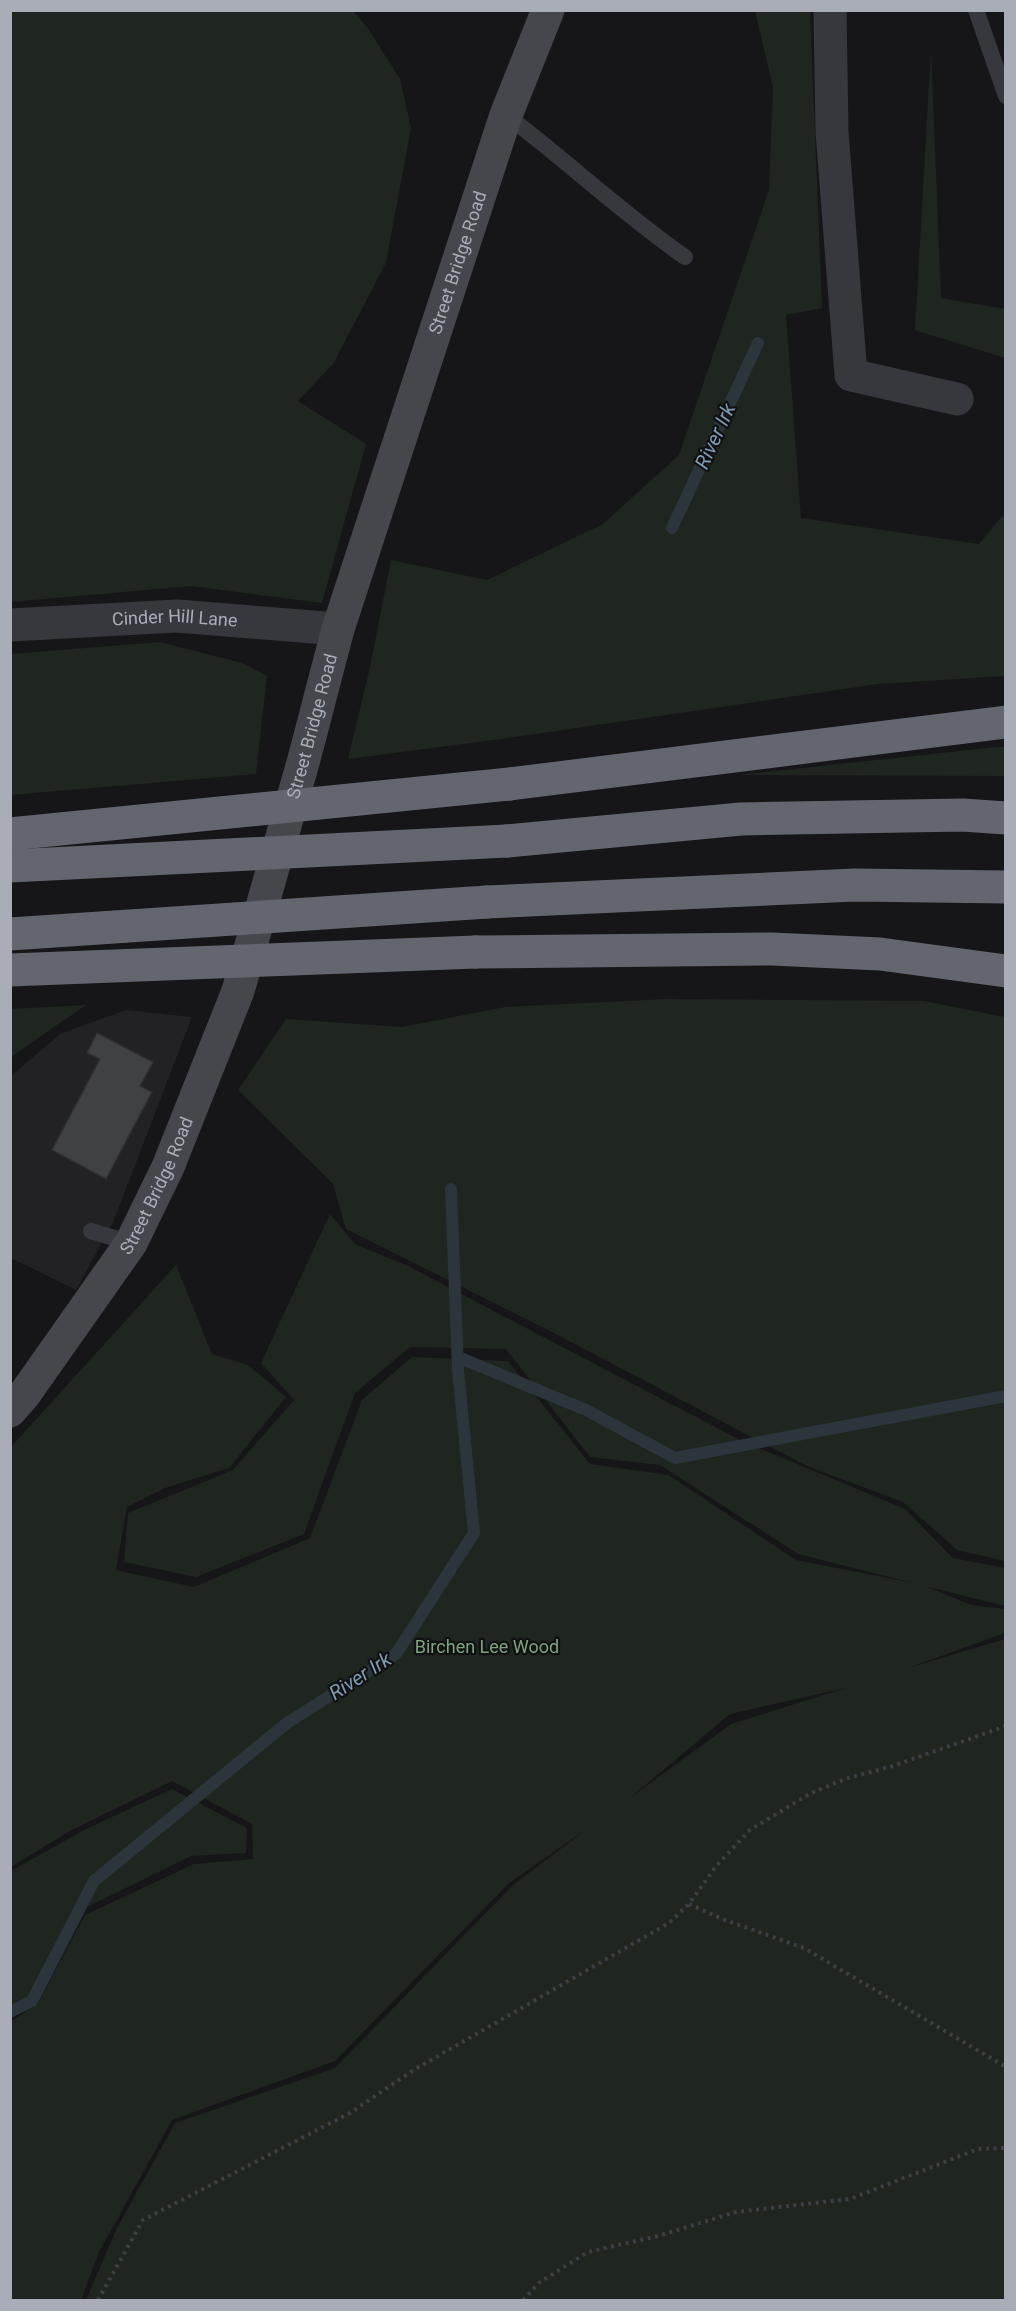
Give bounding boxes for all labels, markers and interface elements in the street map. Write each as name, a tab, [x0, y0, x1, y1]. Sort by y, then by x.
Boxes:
street label: Street Bridge Road	[424, 188, 490, 337]
water label: River Irk	[689, 398, 741, 473]
street label: Cinder Hill Lane	[111, 605, 238, 631]
street label: Street Bridge Road	[282, 651, 341, 801]
street label: Street Bridge Road	[115, 1114, 197, 1258]
park label: Birchen Lee Wood	[415, 1636, 559, 1657]
water label: River Irk	[324, 1646, 397, 1705]

